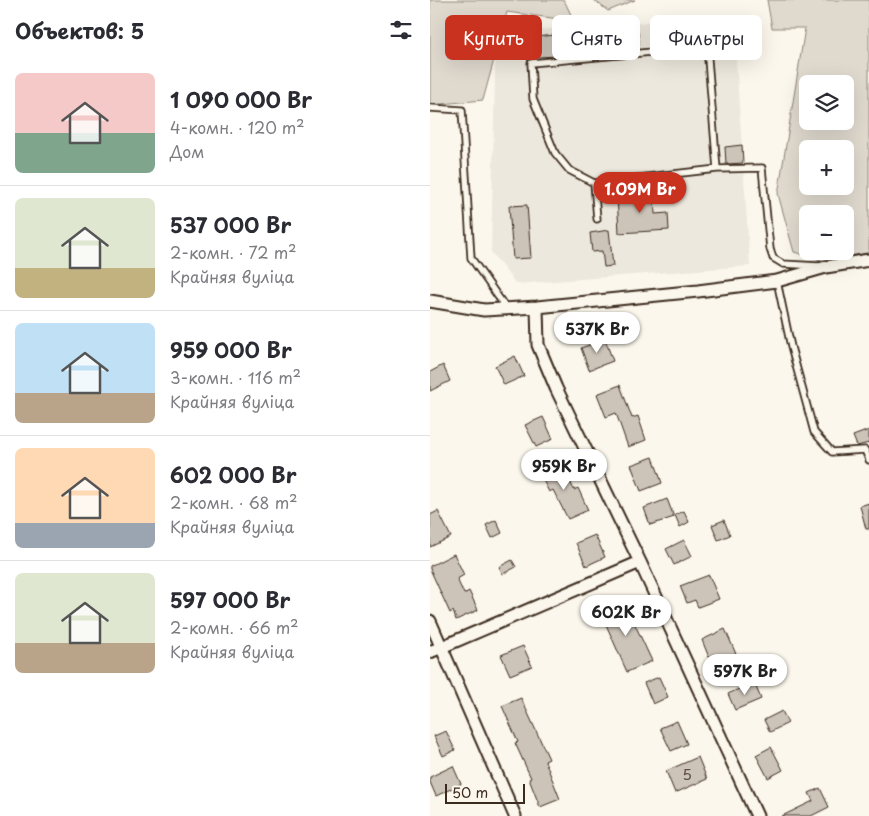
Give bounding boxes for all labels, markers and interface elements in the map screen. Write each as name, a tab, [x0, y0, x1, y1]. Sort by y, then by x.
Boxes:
text: Объектов: 5	[15, 14, 144, 46]
chip: Купить	[445, 15, 542, 60]
chip: Снять	[552, 15, 640, 60]
chip: Фильтры	[650, 15, 762, 60]
icon: filters	[387, 16, 415, 44]
map controls	[799, 75, 854, 260]
button: layers	[799, 75, 854, 130]
text: 1 090 000 Br	[170, 83, 312, 115]
icon: home	[55, 93, 115, 153]
text: 4-комн. · 120 m²	[170, 115, 305, 139]
text: Дом	[170, 139, 204, 163]
button: +	[799, 140, 854, 195]
pin: 1.09M Br	[588, 172, 692, 214]
text: 1.09M Br	[604, 176, 676, 200]
button: −	[799, 205, 854, 260]
text: 537 000 Br	[170, 208, 291, 240]
icon: home	[55, 218, 115, 278]
text: 2-комн. · 72 m²	[170, 240, 297, 264]
text: Крайняя вуліца	[170, 264, 294, 288]
pin: 537K Br	[551, 312, 643, 354]
text: 537K Br	[565, 316, 629, 340]
text: 959 000 Br	[170, 333, 292, 365]
icon: home	[55, 343, 115, 403]
text: 3-комн. · 116 m²	[170, 365, 301, 389]
text: Крайняя вуліца	[170, 389, 294, 413]
pin: 959K Br	[518, 448, 610, 491]
text: 959K Br	[532, 453, 596, 477]
text: 602 000 Br	[170, 458, 296, 490]
icon: home	[55, 468, 115, 528]
text: 2-комн. · 68 m²	[170, 490, 297, 514]
text: Крайняя вуліца	[170, 514, 294, 538]
text: 597 000 Br	[170, 583, 290, 615]
icon: home	[55, 593, 115, 653]
pin: 602K Br	[580, 594, 672, 637]
text: 602K Br	[591, 599, 661, 623]
text: 2-комн. · 66 m²	[170, 615, 299, 639]
text: Крайняя вуліца	[170, 639, 294, 663]
pin: 597K Br	[699, 654, 791, 696]
text: 597K Br	[713, 658, 777, 682]
house number: 5	[682, 762, 692, 785]
scale bar	[445, 781, 525, 804]
text: 50 m	[452, 782, 488, 803]

